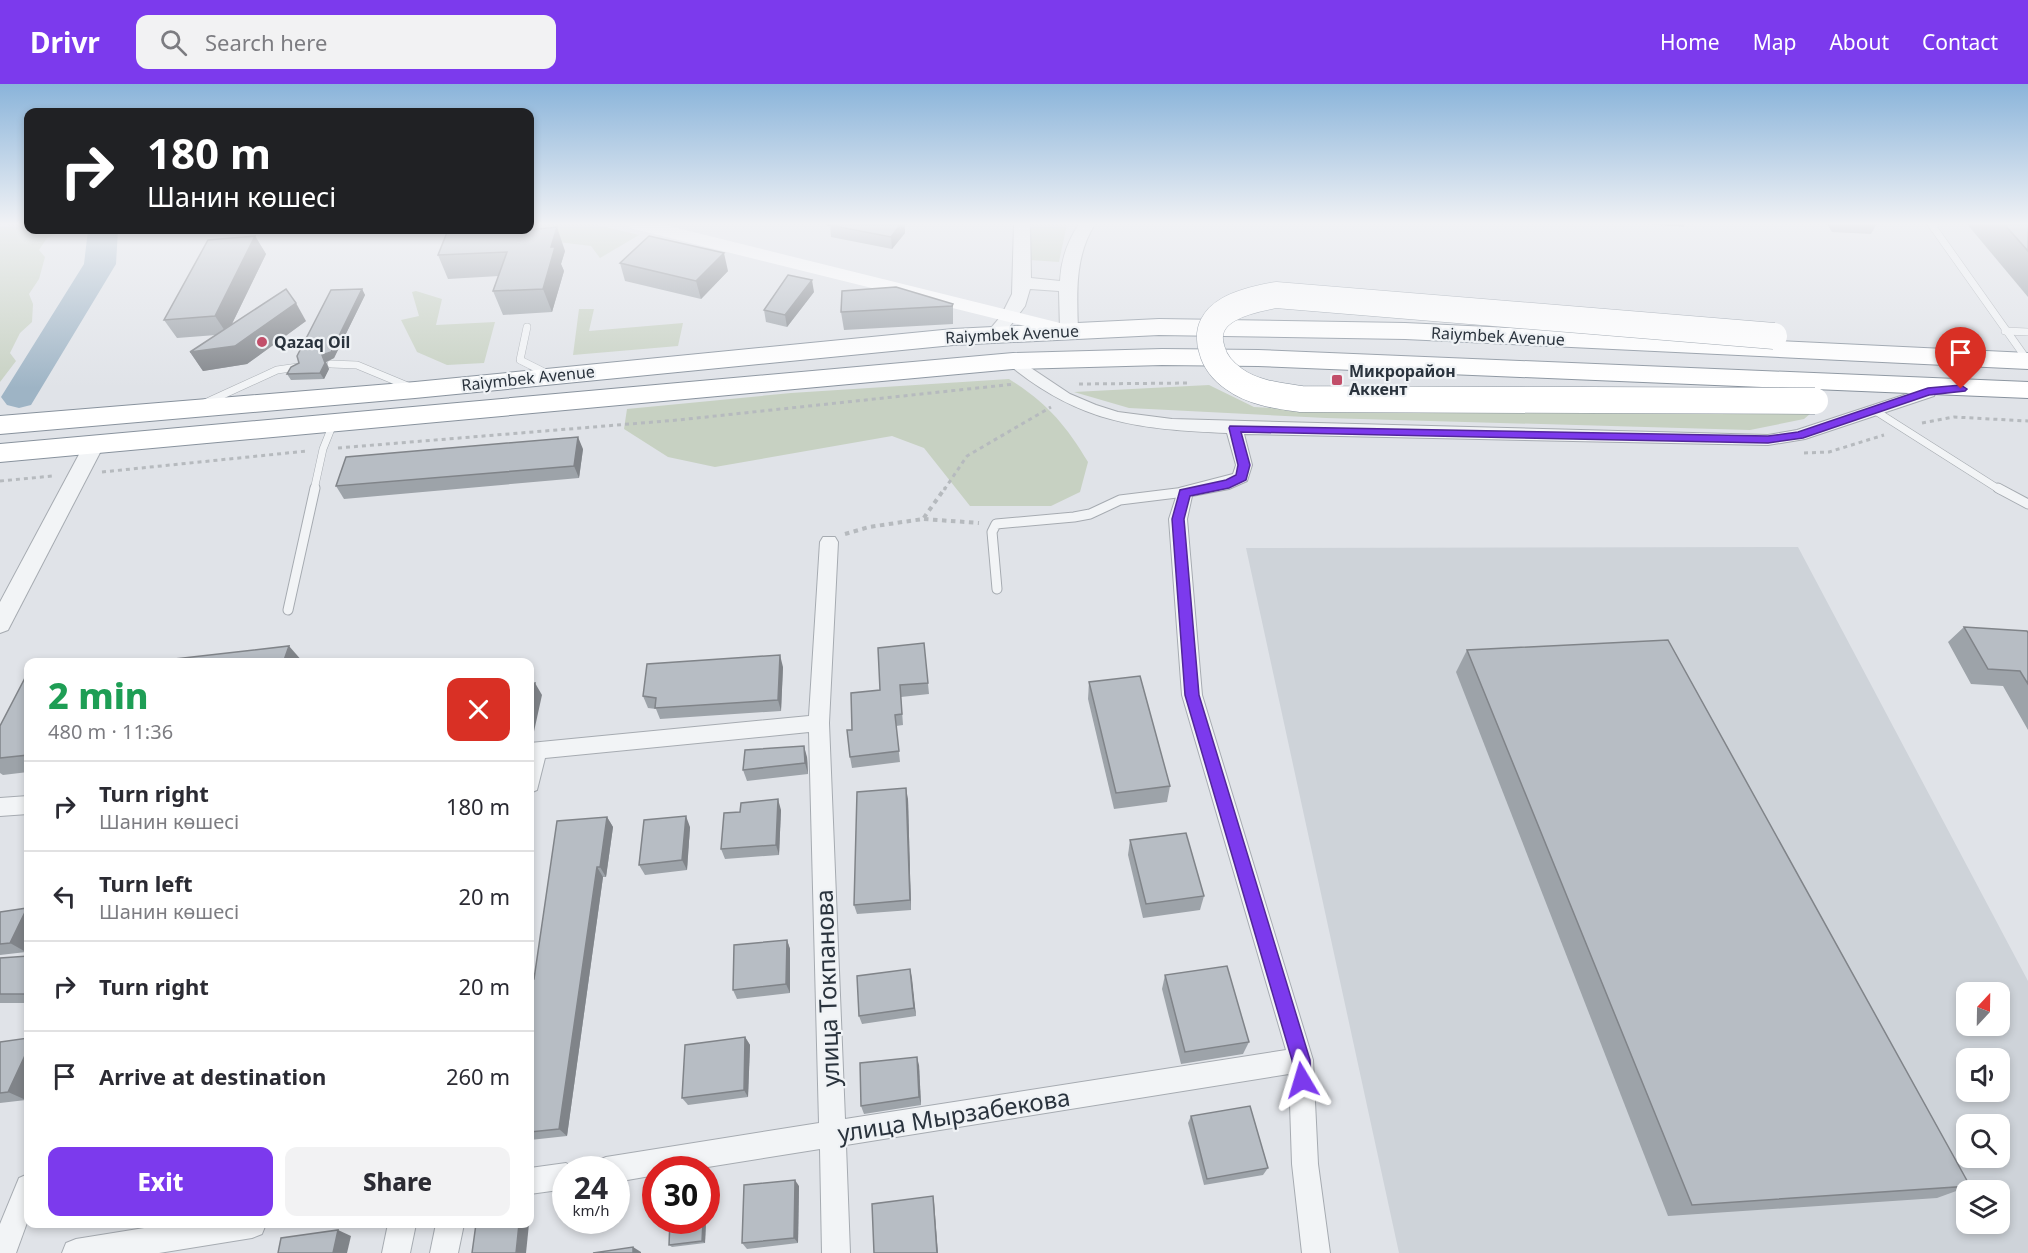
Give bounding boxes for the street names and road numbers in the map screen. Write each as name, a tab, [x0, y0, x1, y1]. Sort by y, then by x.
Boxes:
street label: Raiymbek Avenue	[945, 320, 1079, 348]
street label: Raiymbek Avenue	[1431, 322, 1565, 350]
street label: Raiymbek Avenue	[460, 360, 596, 396]
street label: улица Токпанова	[807, 889, 846, 1087]
street label: улица Мырзабекова	[835, 1080, 1072, 1149]

